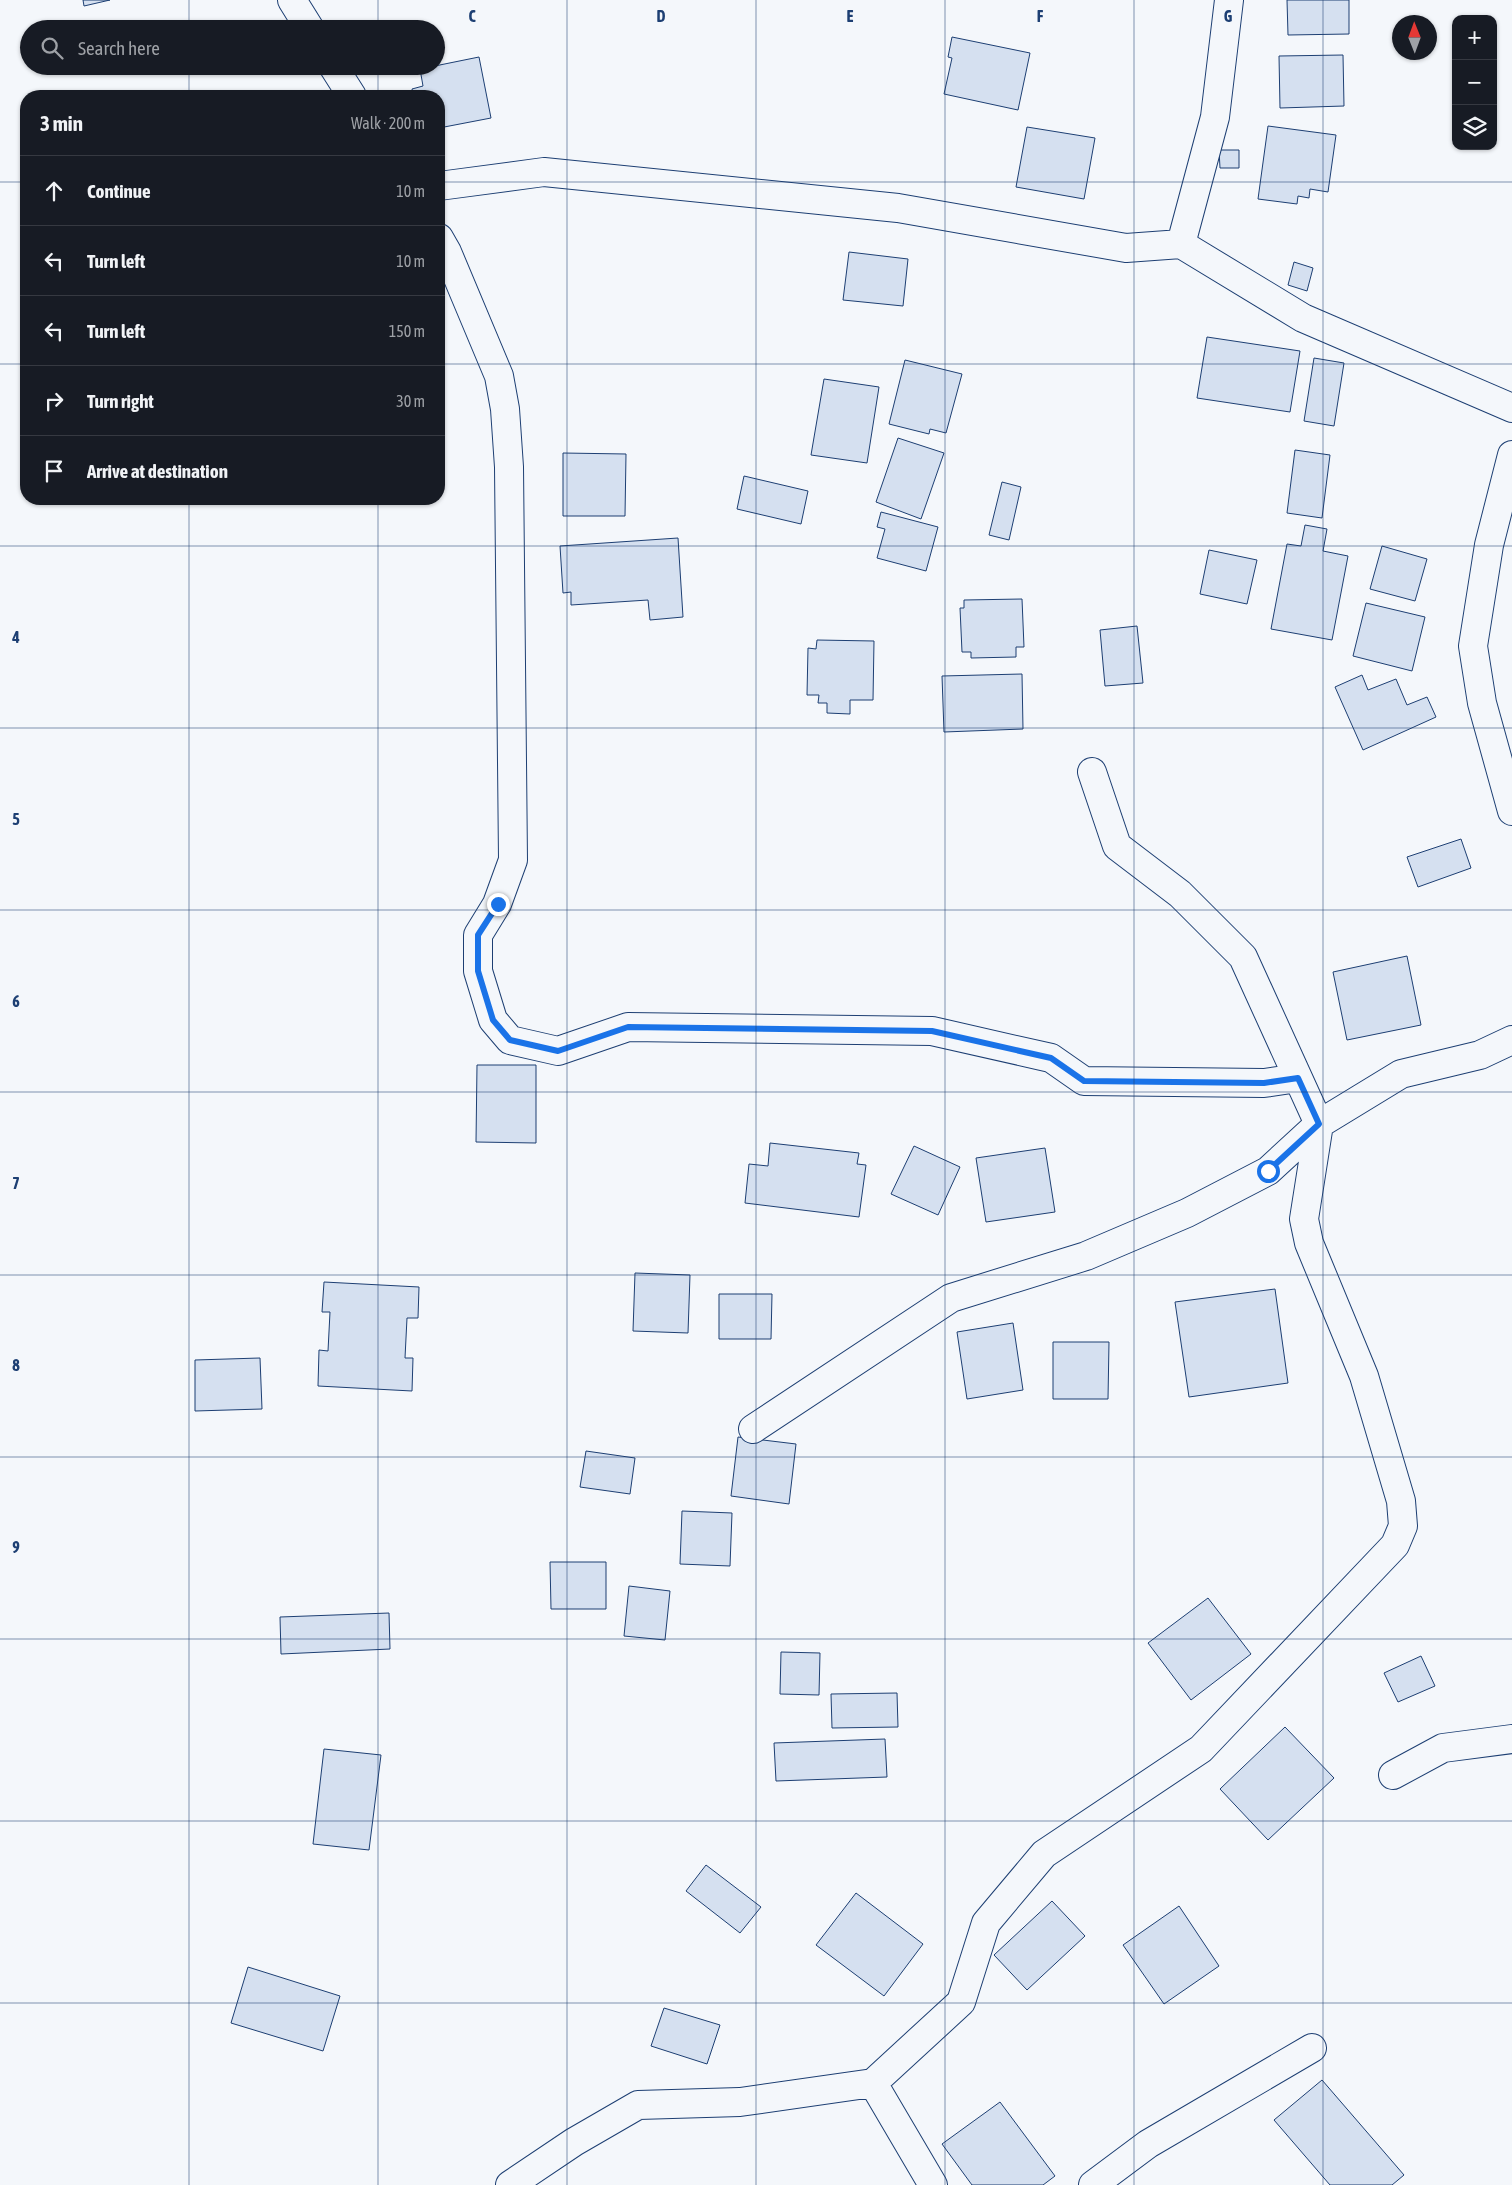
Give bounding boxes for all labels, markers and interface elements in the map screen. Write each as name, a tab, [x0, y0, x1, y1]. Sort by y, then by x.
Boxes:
text: C	[468, 7, 476, 25]
text: D	[657, 7, 666, 25]
text: E	[847, 7, 854, 25]
text: F	[1037, 7, 1044, 25]
text: G	[1224, 7, 1233, 25]
north arrow	[1392, 15, 1437, 60]
map controls	[1452, 15, 1497, 150]
button: +	[1452, 15, 1497, 60]
search box	[20, 20, 445, 75]
icon: search	[38, 34, 66, 62]
text: Search here	[78, 37, 160, 59]
button: −	[1452, 60, 1497, 105]
button: layers	[1452, 105, 1497, 150]
text: 3 min	[40, 111, 83, 135]
text: Walk · 200 m	[351, 114, 425, 132]
icon: ahead	[40, 177, 68, 205]
text: Continue	[87, 180, 151, 202]
text: 10 m	[396, 182, 425, 200]
icon: left	[40, 247, 68, 275]
text: Turn left	[87, 250, 145, 272]
text: 10 m	[396, 252, 425, 270]
icon: left	[40, 317, 68, 345]
text: Turn left	[87, 320, 145, 342]
text: 150 m	[389, 322, 425, 340]
icon: right	[40, 387, 68, 415]
text: Turn right	[87, 390, 154, 412]
text: 30 m	[396, 392, 425, 410]
icon: arrive	[40, 457, 68, 485]
text: Arrive at destination	[87, 460, 228, 482]
text: 4	[11, 628, 20, 646]
text: 5	[12, 810, 20, 828]
route end	[487, 893, 510, 916]
text: 6	[12, 992, 20, 1010]
route start	[1257, 1160, 1280, 1183]
text: 7	[12, 1174, 20, 1192]
text: 8	[12, 1356, 20, 1374]
text: 9	[12, 1538, 20, 1556]

